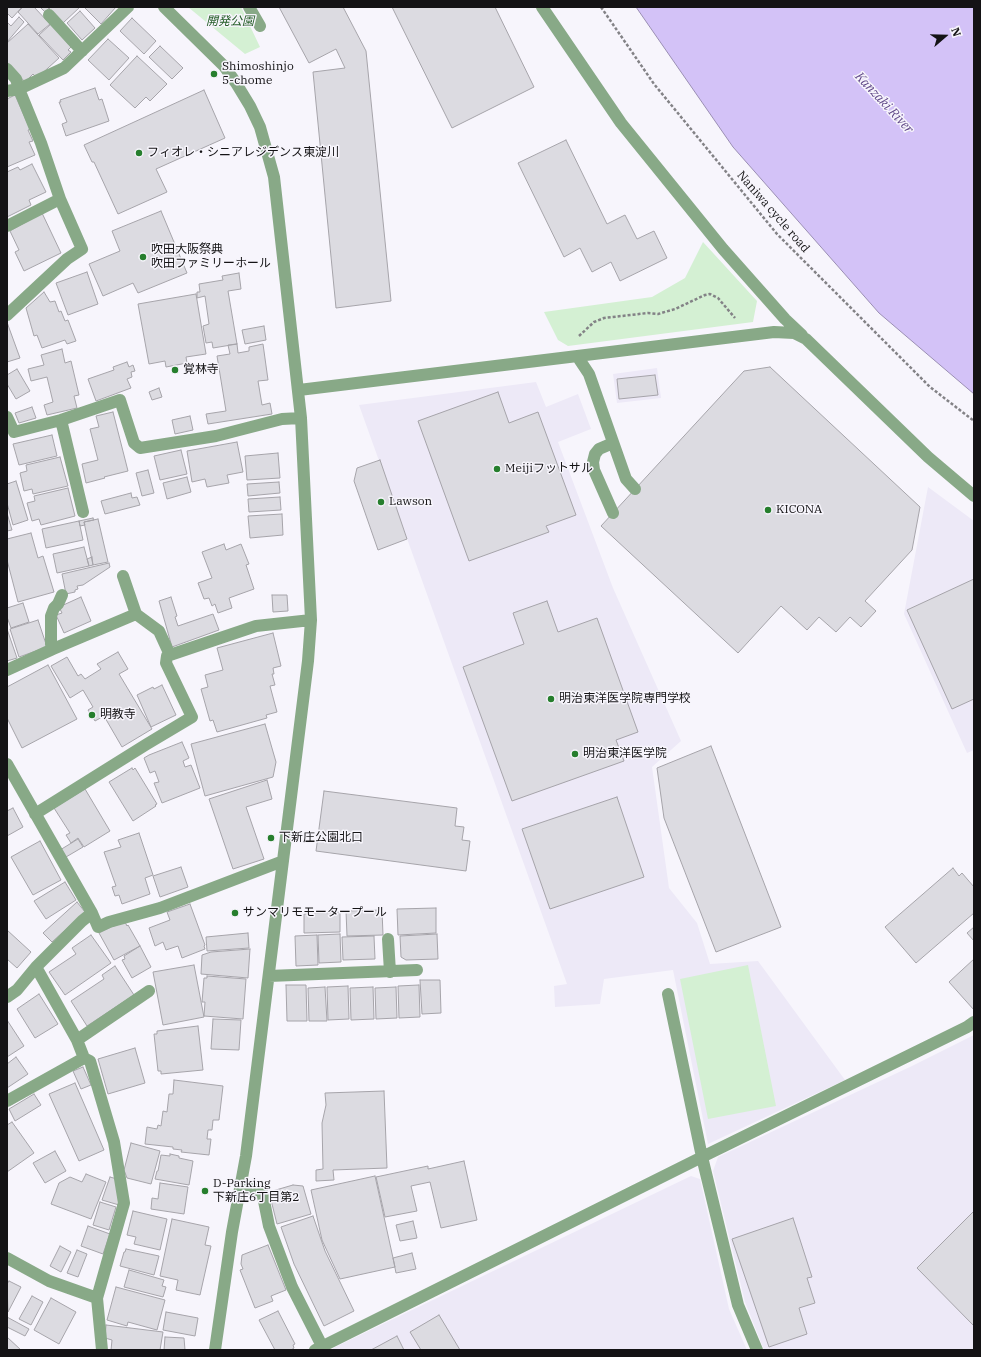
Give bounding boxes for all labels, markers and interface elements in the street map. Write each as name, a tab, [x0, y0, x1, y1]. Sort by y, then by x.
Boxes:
park label: 開発公園	[206, 15, 254, 29]
north arrow	[925, 16, 965, 56]
text: N	[948, 25, 964, 38]
place label: Shimoshinjo 5-chome	[222, 60, 294, 88]
marker: Shimoshinjo 5-chome	[209, 69, 219, 79]
water label: Kanzaki River	[852, 69, 916, 137]
place label: フィオレ・シニアレジデンス東淀川	[147, 146, 339, 160]
marker: フィオレ・シニアレジデンス東淀川	[134, 148, 144, 158]
street label: Naniwa cycle road	[734, 168, 812, 256]
place label: 吹田大阪祭典 吹田ファミリーホール	[151, 243, 271, 271]
marker: 吹田大阪祭典 吹田ファミリーホール	[138, 252, 148, 262]
place label: 覚林寺	[183, 363, 219, 377]
marker: 覚林寺	[170, 365, 180, 375]
place label: Meijiフットサル	[505, 462, 593, 476]
marker: Meijiフットサル	[492, 464, 502, 474]
place label: Lawson	[389, 495, 432, 509]
marker: Lawson	[376, 497, 386, 507]
place label: KICONA	[776, 503, 822, 517]
marker: KICONA	[763, 505, 773, 515]
place label: 明治東洋医学院専門学校	[559, 692, 691, 706]
marker: 明治東洋医学院専門学校	[546, 694, 556, 704]
place label: 明教寺	[100, 708, 136, 722]
marker: 明教寺	[87, 710, 97, 720]
place label: 明治東洋医学院	[583, 747, 667, 761]
marker: 明治東洋医学院	[570, 749, 580, 759]
place label: 下新庄公園北口	[279, 831, 363, 845]
marker: 下新庄公園北口	[266, 833, 276, 843]
place label: サンマリモモータープール	[243, 906, 387, 920]
marker: サンマリモモータープール	[230, 908, 240, 918]
place label: D-Parking 下新庄6丁目第2	[213, 1177, 299, 1205]
marker: D-Parking 下新庄6丁目第2	[200, 1186, 210, 1196]

